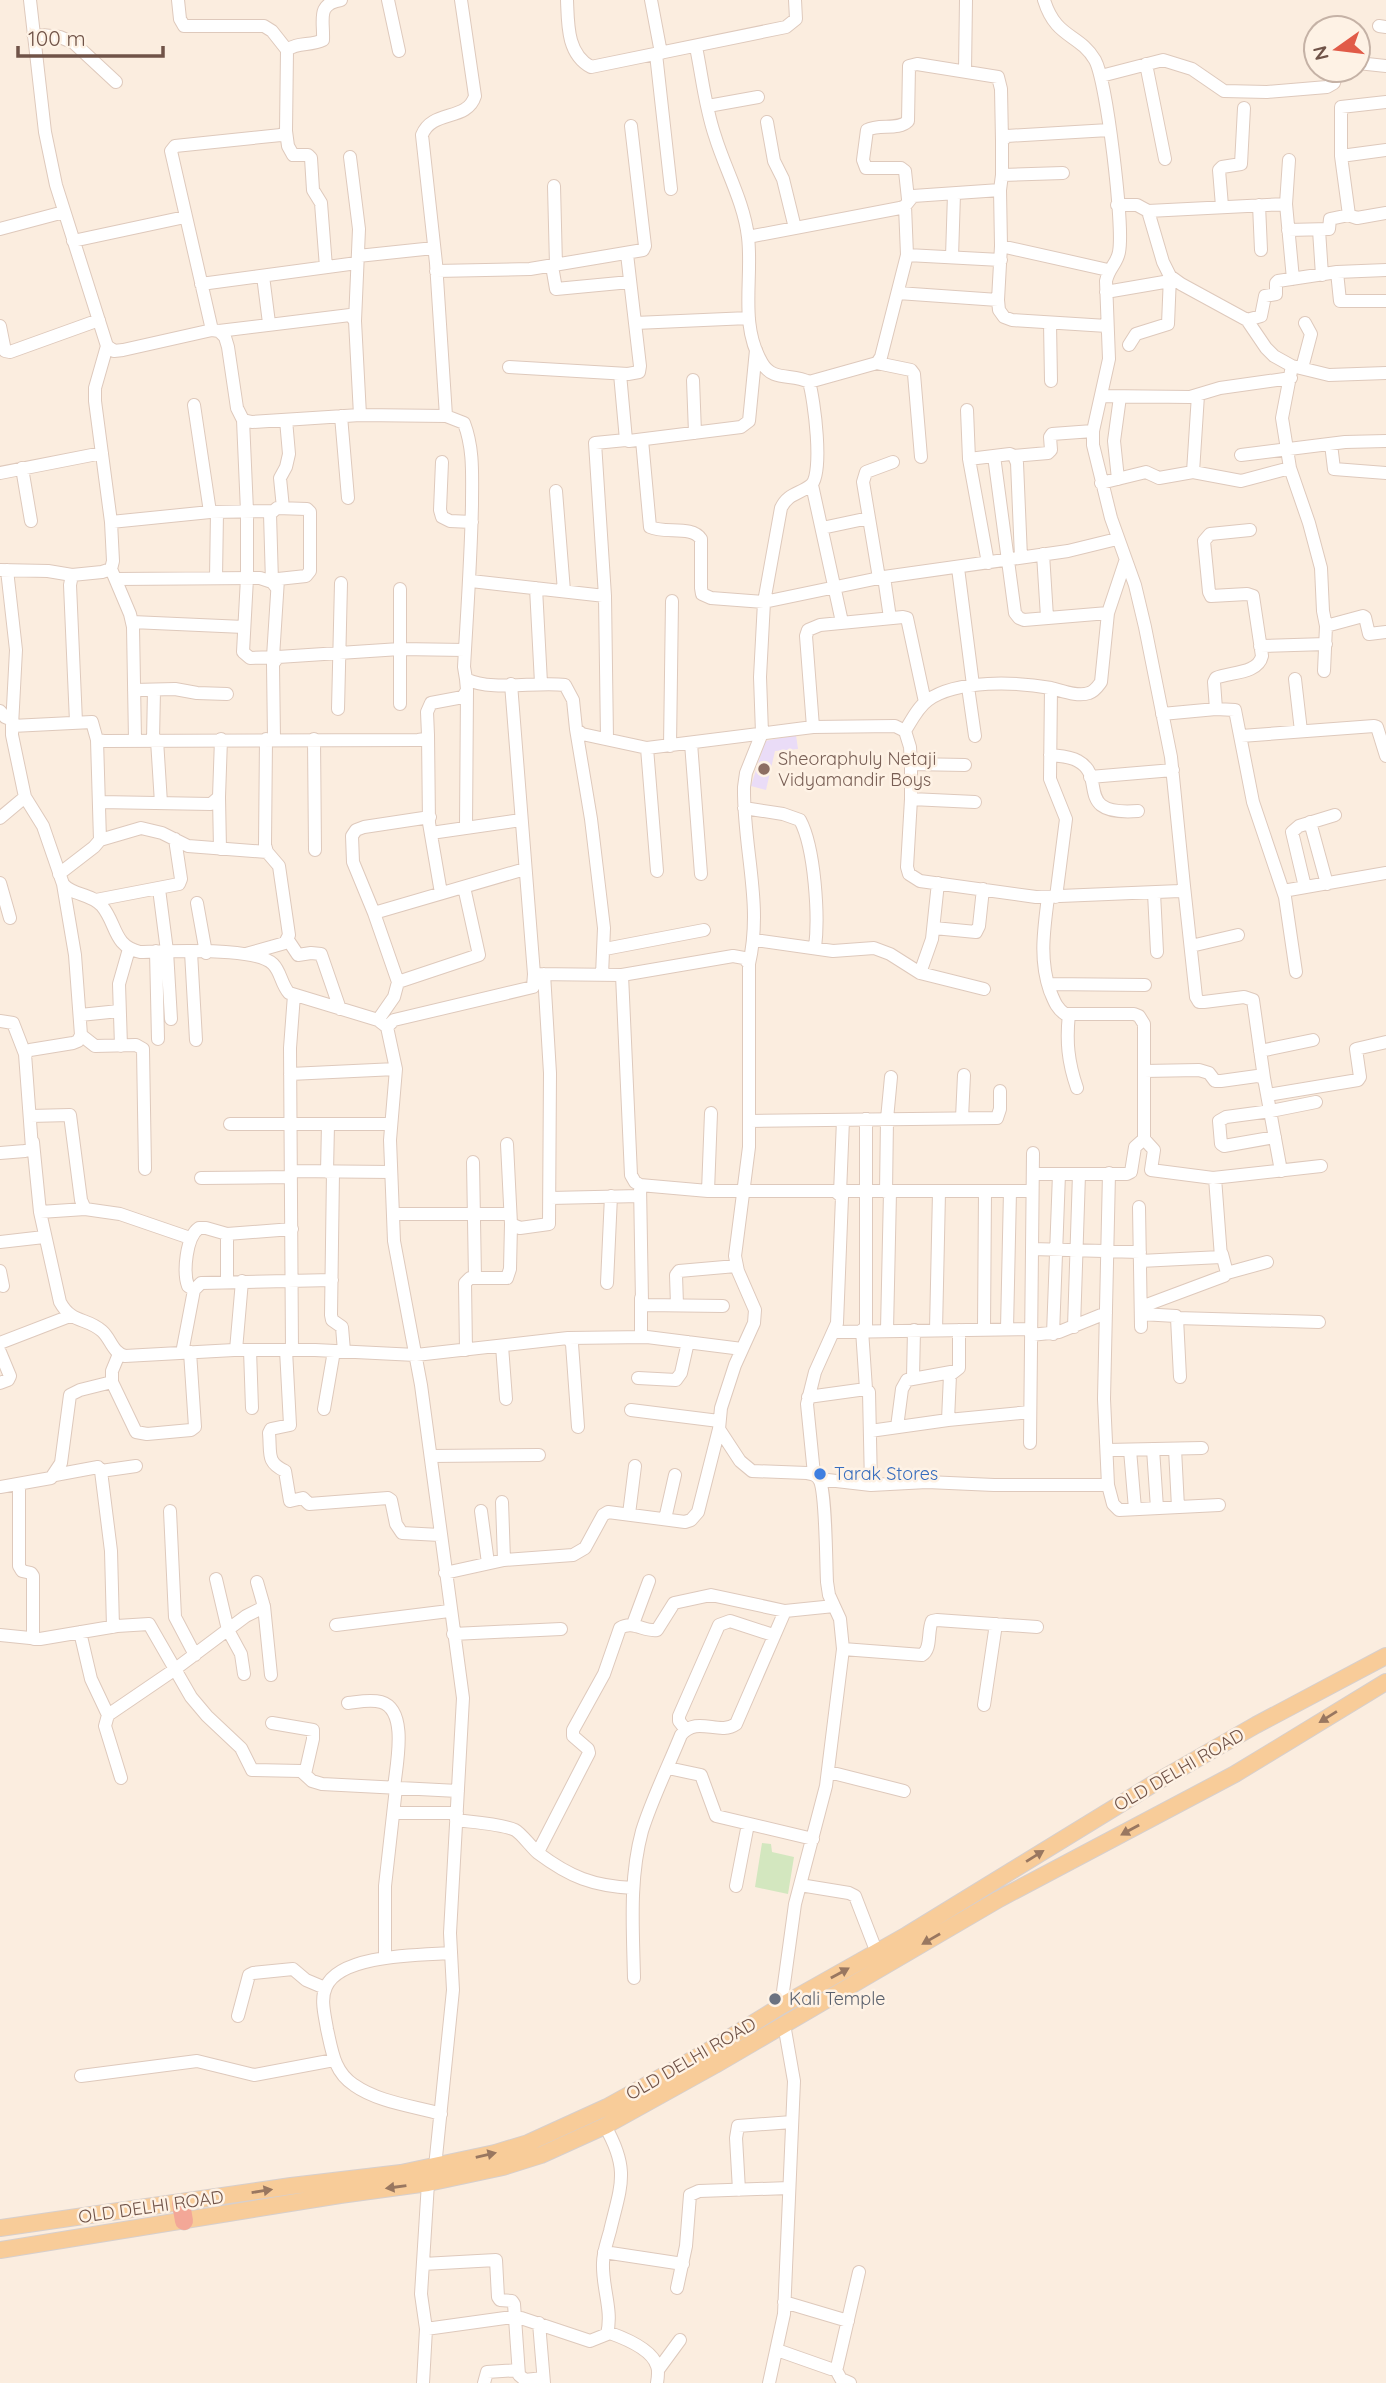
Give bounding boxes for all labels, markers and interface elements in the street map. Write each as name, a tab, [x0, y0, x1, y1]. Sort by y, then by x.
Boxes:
scale bar	[18, 14, 163, 58]
north arrow	[1302, 14, 1372, 84]
text: 100 m	[28, 25, 86, 51]
text: N	[1307, 43, 1334, 63]
place label: Sheoraphuly Netaji Vidyamandir Boys	[778, 747, 936, 791]
marker: Sheoraphuly Netaji Vidyamandir Boys	[756, 761, 772, 777]
place label: Tarak Stores	[834, 1462, 938, 1485]
marker: Tarak Stores	[812, 1466, 828, 1482]
one-way arrow	[1318, 1711, 1337, 1724]
street label: OLD DELHI ROAD	[1110, 1723, 1248, 1816]
one-way arrow	[1121, 1824, 1140, 1836]
one-way arrow	[1025, 1850, 1044, 1863]
one-way arrow	[921, 1933, 940, 1945]
one-way arrow	[830, 1967, 849, 1979]
place label: Kali Temple	[789, 1987, 885, 2010]
marker: Kali Temple	[767, 1991, 783, 2007]
street label: OLD DELHI ROAD	[622, 2012, 760, 2105]
one-way arrow	[475, 2150, 497, 2161]
one-way arrow	[385, 2182, 407, 2193]
street label: OLD DELHI ROAD	[77, 2185, 225, 2228]
one-way arrow	[251, 2185, 273, 2196]

